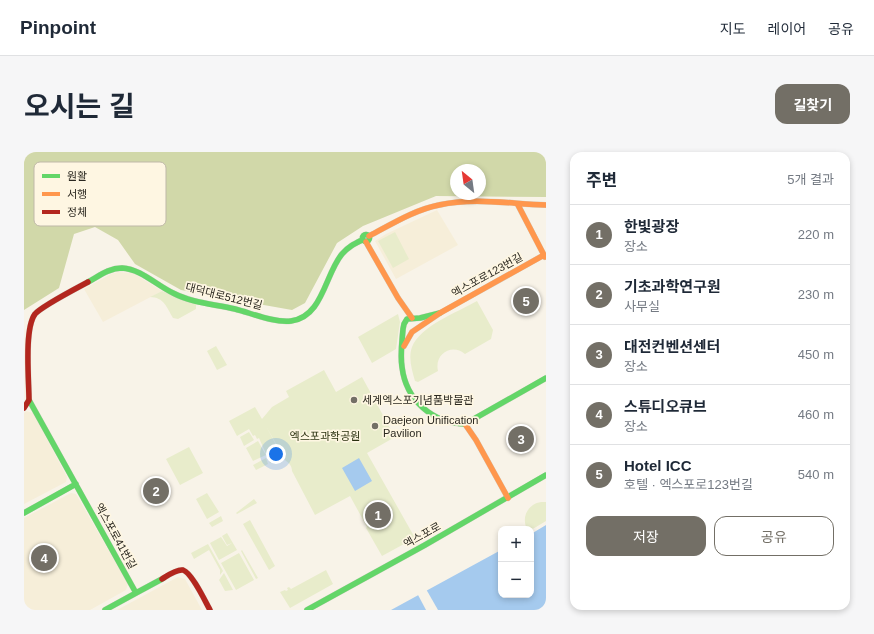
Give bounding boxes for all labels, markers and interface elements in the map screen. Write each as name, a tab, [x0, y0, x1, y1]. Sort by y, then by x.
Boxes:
text: Pinpoint	[20, 17, 96, 38]
text: 지도	[720, 21, 746, 37]
text: 레이어	[768, 21, 806, 37]
text: 공유	[828, 21, 854, 37]
button: 길찾기	[775, 84, 850, 124]
text: 오시는 길	[24, 91, 135, 122]
legend	[34, 162, 166, 226]
north arrow	[450, 164, 486, 200]
text: 원활	[67, 170, 87, 182]
text: 주변	[586, 171, 617, 190]
text: 5개 결과	[787, 172, 834, 187]
text: 서행	[67, 188, 87, 200]
text: 정체	[67, 206, 87, 218]
text: 한빛광장	[624, 218, 679, 235]
text: 1	[595, 227, 603, 242]
text: 220 m	[798, 227, 834, 242]
text: 장소	[624, 239, 648, 254]
street label: 엑스포로123번길	[450, 251, 524, 299]
text: 기초과학연구원	[624, 278, 721, 295]
street label: 대덕대로512번길	[184, 281, 264, 311]
pin: 5	[513, 286, 539, 316]
text: 2	[595, 287, 603, 302]
text: 230 m	[798, 287, 834, 302]
text: 사무실	[624, 299, 660, 314]
text: 대전컨벤션센터	[624, 338, 721, 355]
text: 3	[595, 347, 603, 362]
text: 450 m	[798, 347, 834, 362]
text: 장소	[624, 359, 648, 374]
place label: 세계엑스포기념품박물관	[362, 394, 473, 406]
marker: 세계엑스포기념품박물관	[349, 395, 359, 405]
text: 스튜디오큐브	[624, 398, 707, 415]
text: 4	[595, 407, 603, 422]
text: 460 m	[798, 407, 834, 422]
place label: Daejeon Unification Pavilion	[383, 414, 478, 439]
text: 장소	[624, 419, 648, 434]
marker: Daejeon Unification Pavilion	[370, 421, 380, 431]
pin: 3	[508, 424, 534, 454]
park label: 엑스포과학공원	[290, 430, 360, 442]
your location	[266, 444, 286, 464]
text: Hotel ICC	[624, 457, 692, 474]
text: 5	[595, 467, 603, 482]
text: 540 m	[798, 467, 834, 482]
pin: 2	[143, 476, 169, 506]
text: 호텔 · 엑스포로123번길	[624, 477, 753, 492]
pin: 1	[365, 500, 391, 530]
street label: 엑스포로41번길	[93, 501, 139, 571]
button: 저장	[586, 516, 706, 556]
button: 공유	[714, 516, 834, 556]
street label: 엑스포로	[401, 520, 443, 550]
map controls	[498, 526, 534, 598]
button: +	[498, 526, 534, 562]
pin: 4	[31, 543, 57, 573]
button: −	[498, 562, 534, 598]

